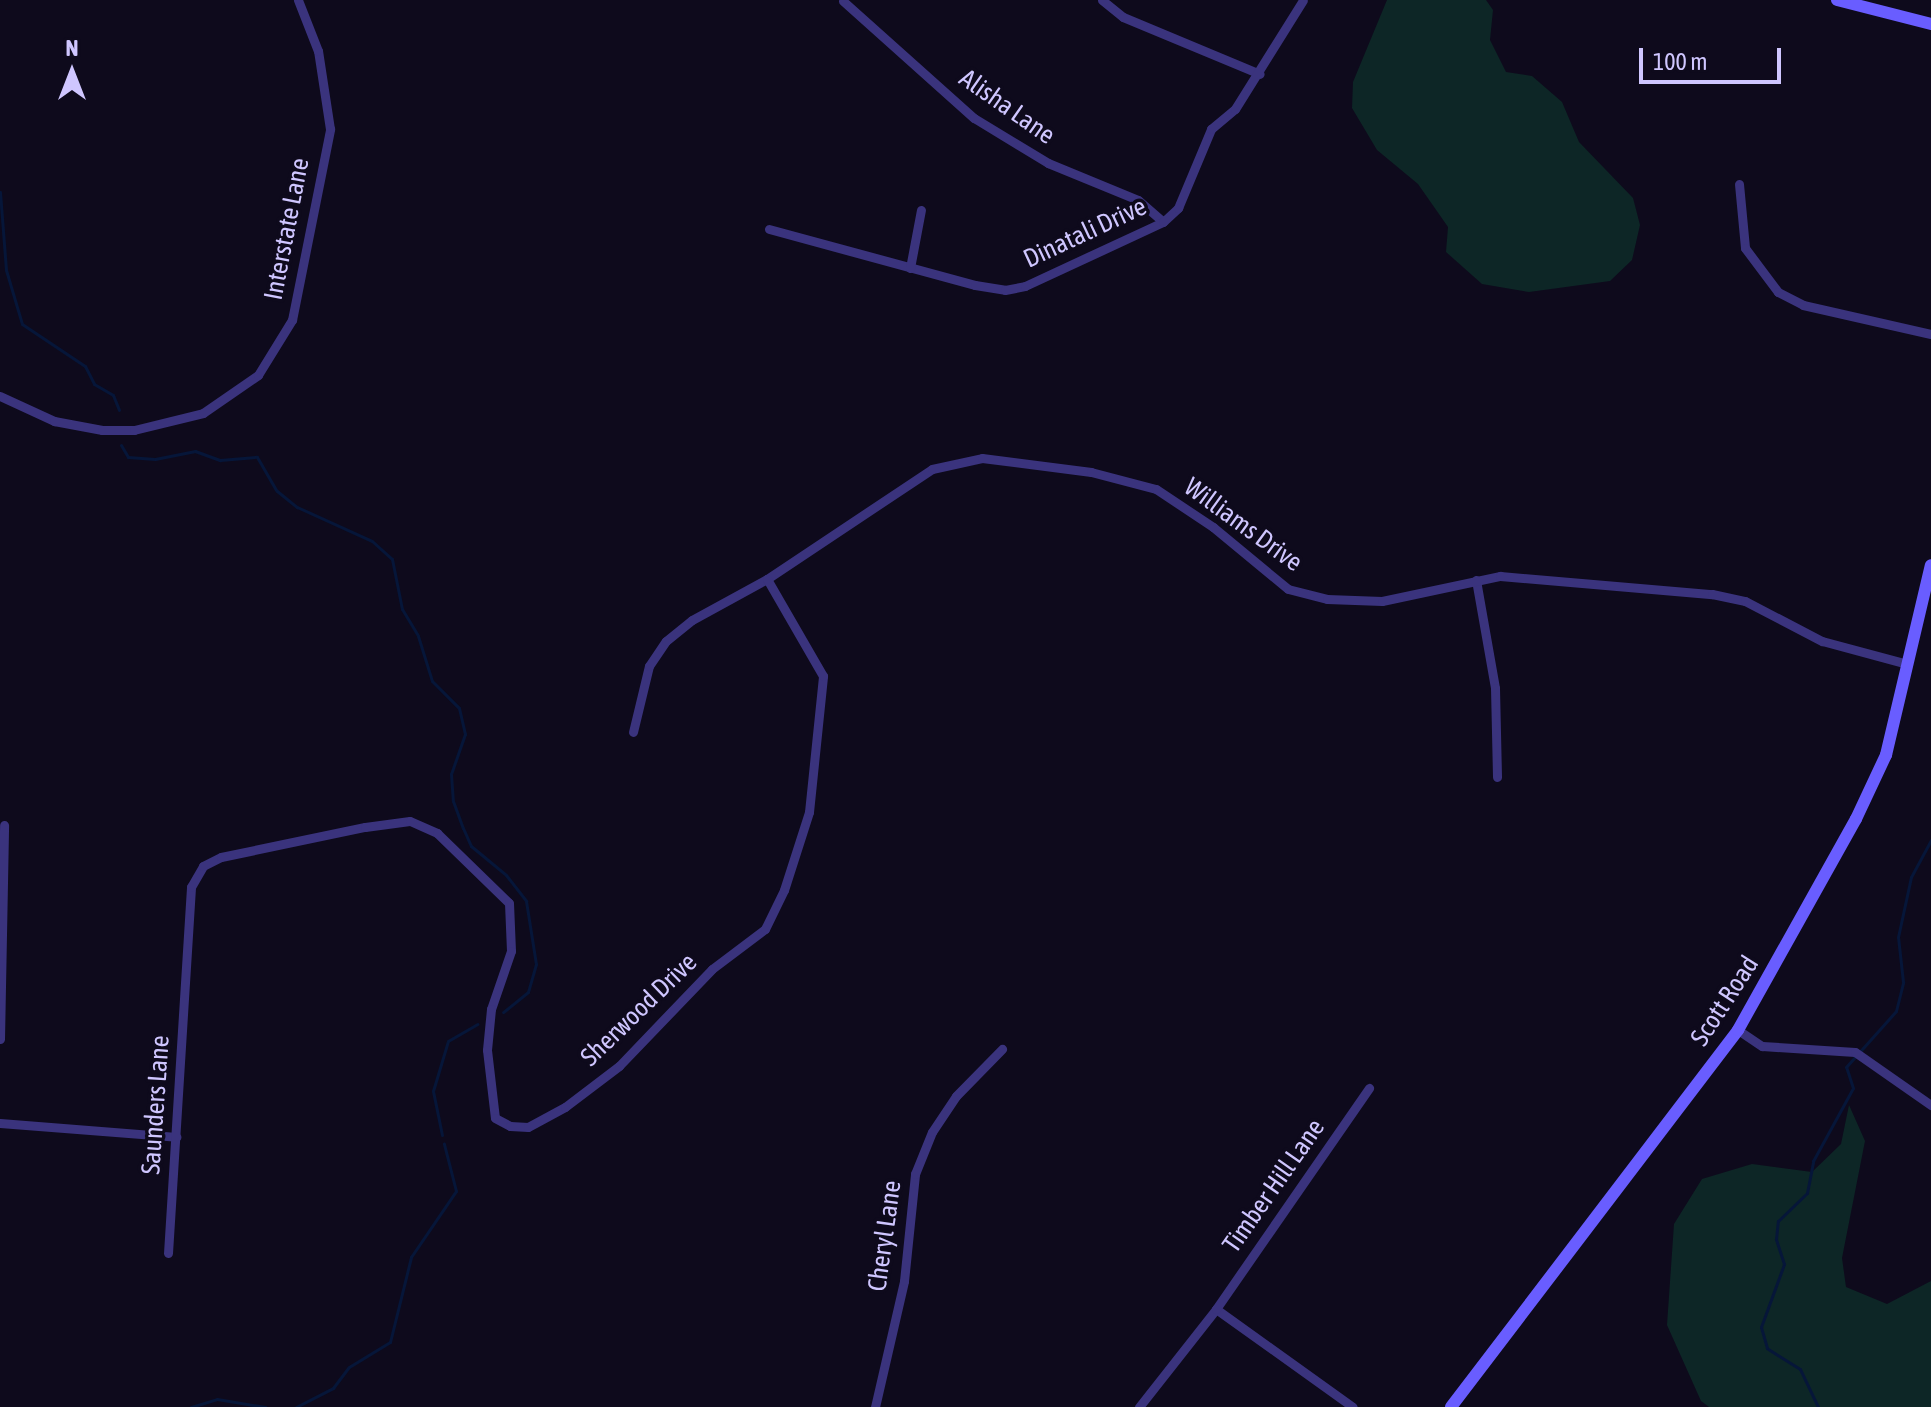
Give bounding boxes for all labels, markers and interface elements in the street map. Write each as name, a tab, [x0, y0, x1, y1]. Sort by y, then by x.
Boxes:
north arrow	[32, 32, 112, 112]
scale bar	[1643, 32, 1785, 82]
text: N	[66, 35, 78, 61]
text: 100 m	[1653, 48, 1707, 75]
street label: Alisha Lane	[953, 63, 1061, 151]
street label: Interstate Lane	[258, 155, 316, 303]
street label: Dinatali Drive	[1019, 191, 1151, 275]
street label: Williams Drive	[1178, 472, 1308, 578]
street label: Sherwood Drive	[575, 947, 703, 1073]
street label: Scott Road	[1684, 950, 1766, 1052]
street label: Saunders Lane	[136, 1034, 176, 1176]
street label: Timber Hill Lane	[1216, 1113, 1332, 1259]
street label: Cheryl Lane	[862, 1179, 908, 1293]

